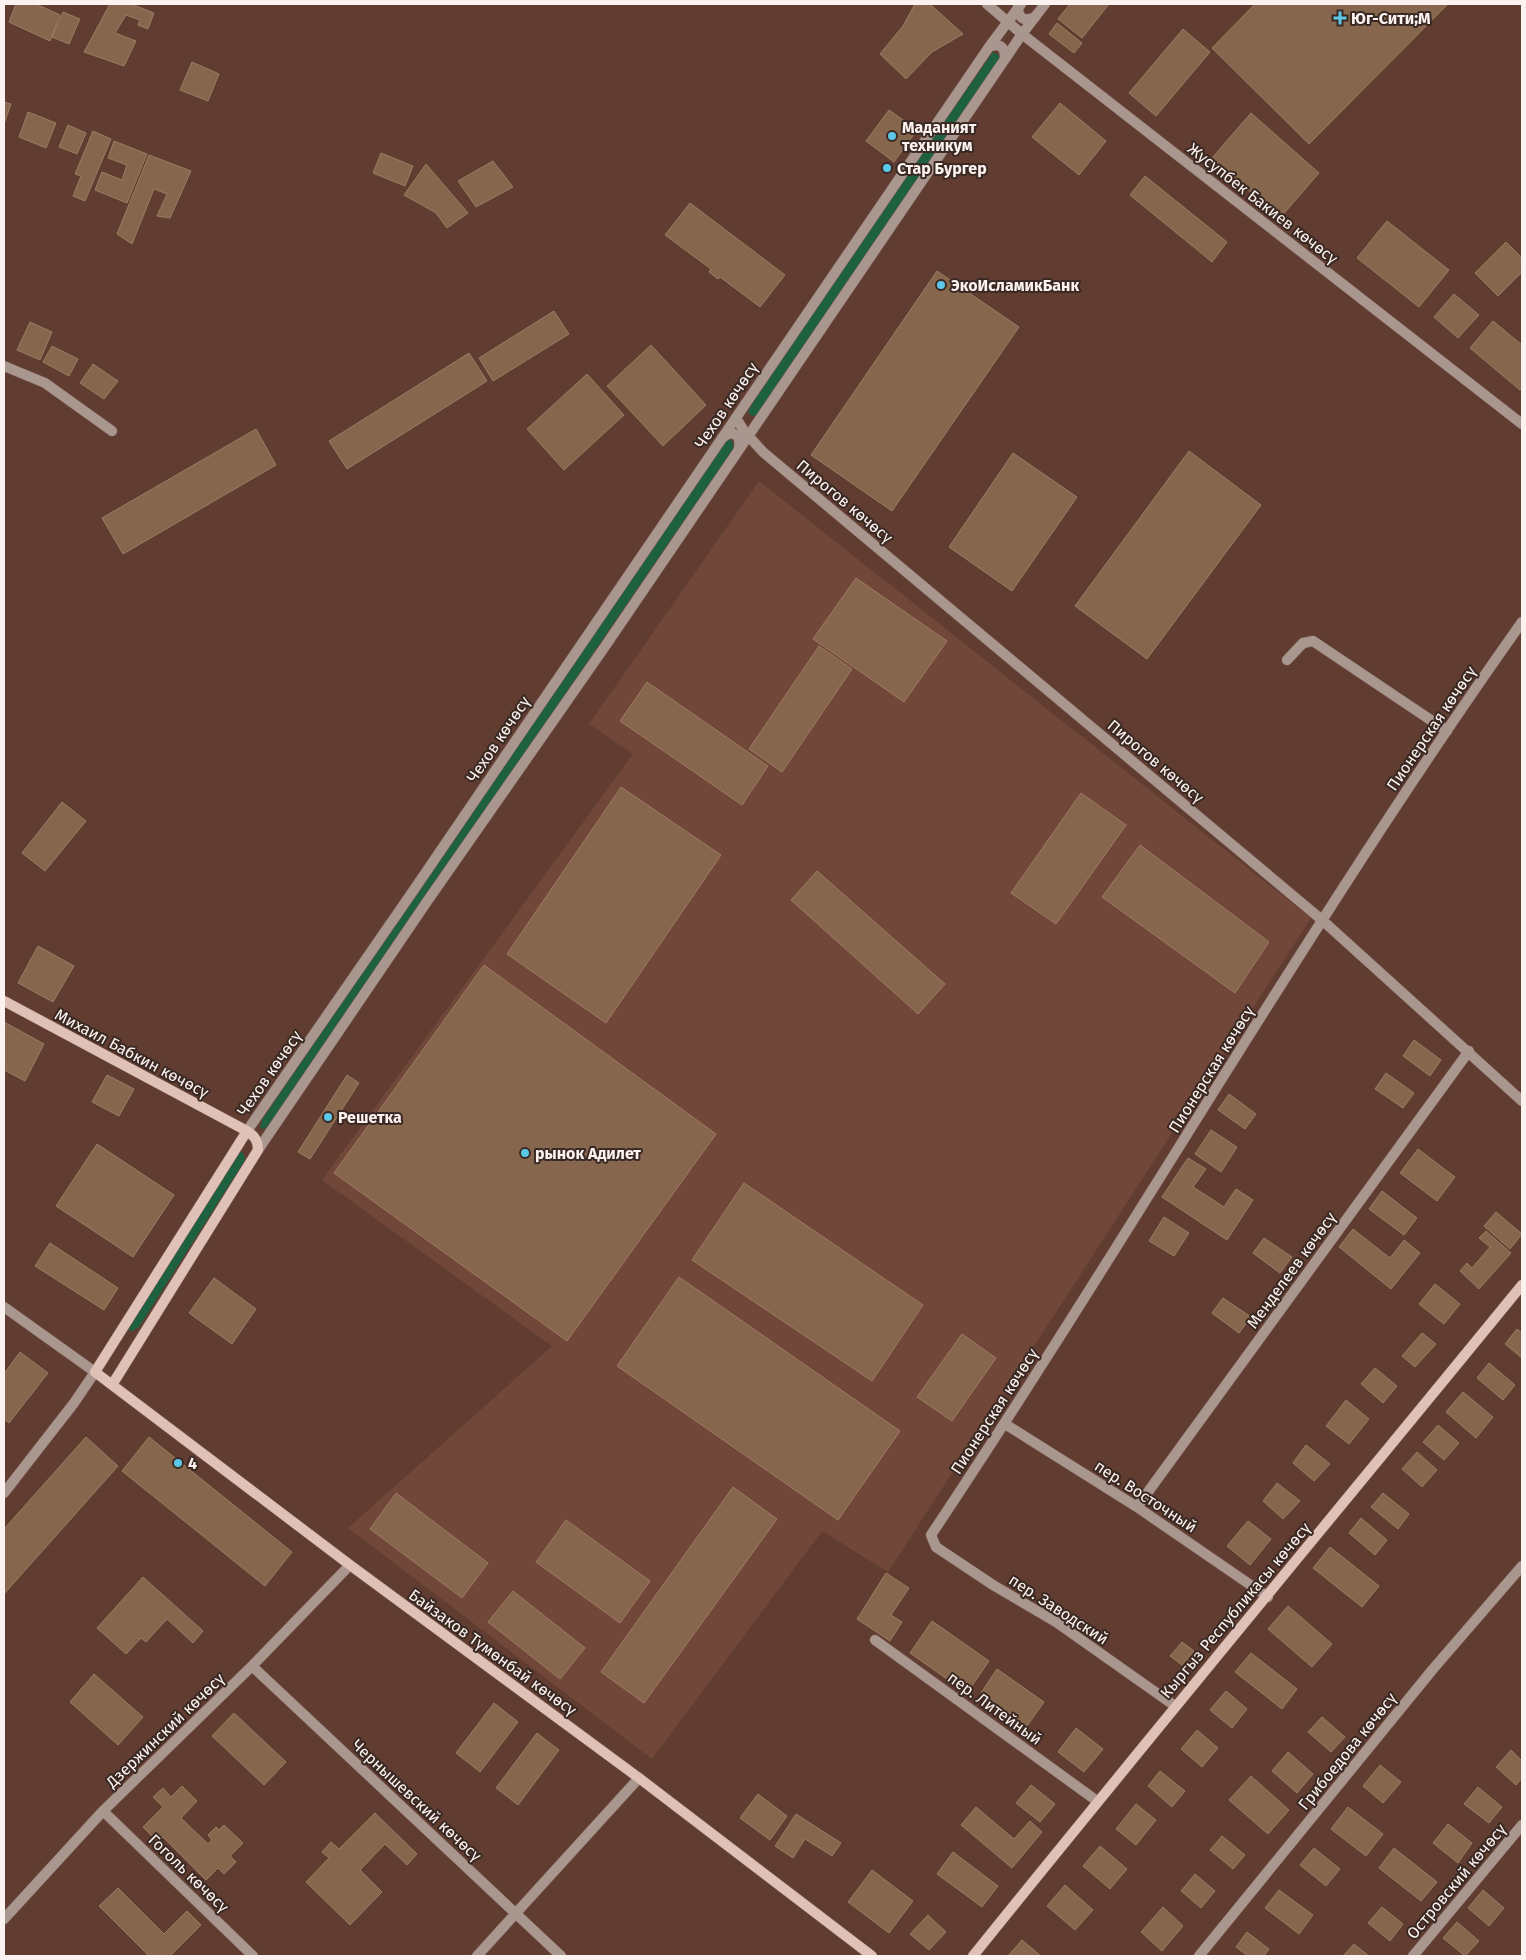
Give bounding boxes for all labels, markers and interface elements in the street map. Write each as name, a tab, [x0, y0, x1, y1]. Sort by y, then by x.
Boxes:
place label: Юг-Сити;M	[1351, 9, 1431, 28]
marker: Юг-Сити;M	[1333, 11, 1347, 25]
place label: Маданият техникум	[902, 118, 977, 155]
marker: Маданият техникум	[886, 130, 898, 142]
street label: Жусупбек Бакиев көчөсү	[1184, 139, 1342, 268]
place label: Стар Бургер	[897, 159, 987, 178]
marker: Стар Бургер	[881, 162, 893, 174]
place label: ЭкоИсламикБанк	[951, 276, 1079, 295]
marker: ЭкоИсламикБанк	[935, 279, 947, 291]
street label: Чехов көчөсү	[691, 358, 762, 452]
street label: Пирогов көчөсү	[793, 456, 897, 547]
street label: Пионерская көчөсү	[1383, 662, 1480, 794]
street label: Чехов көчөсү	[463, 692, 534, 786]
street label: Пирогов көчөсү	[1104, 716, 1208, 807]
street label: Пионерская көчөсү	[1165, 1002, 1258, 1136]
street label: Михаил Бабкин көчөсү	[52, 1005, 212, 1102]
street label: Чехов көчөсү	[233, 1027, 306, 1120]
place label: Решетка	[338, 1108, 402, 1127]
marker: Решетка	[322, 1111, 334, 1123]
place label: рынок Адилет	[535, 1144, 641, 1163]
marker: рынок Адилет	[519, 1147, 531, 1159]
street label: Менделеев көчөсү	[1243, 1208, 1340, 1332]
street label: Пионерская көчөсү	[947, 1345, 1042, 1478]
place label: 4	[188, 1454, 197, 1473]
street label: пер. Восточный	[1091, 1456, 1200, 1537]
marker: 4	[172, 1457, 184, 1469]
street label: Кыргыз Республикасы көчөсү	[1156, 1519, 1315, 1702]
street label: пер. Заводский	[1005, 1570, 1112, 1649]
street label: Байзаков Түмөнбай көчөсү	[405, 1585, 580, 1720]
street label: пер. Литейный	[944, 1668, 1045, 1749]
street label: Дзержинский көчөсү	[102, 1669, 228, 1792]
street label: Грибоедова көчөсү	[1294, 1689, 1401, 1814]
street label: Чернышевский көчөсү	[348, 1735, 485, 1865]
street label: Островский көчөсү	[1403, 1820, 1510, 1943]
street label: Гоголь көчөсү	[144, 1830, 233, 1917]

